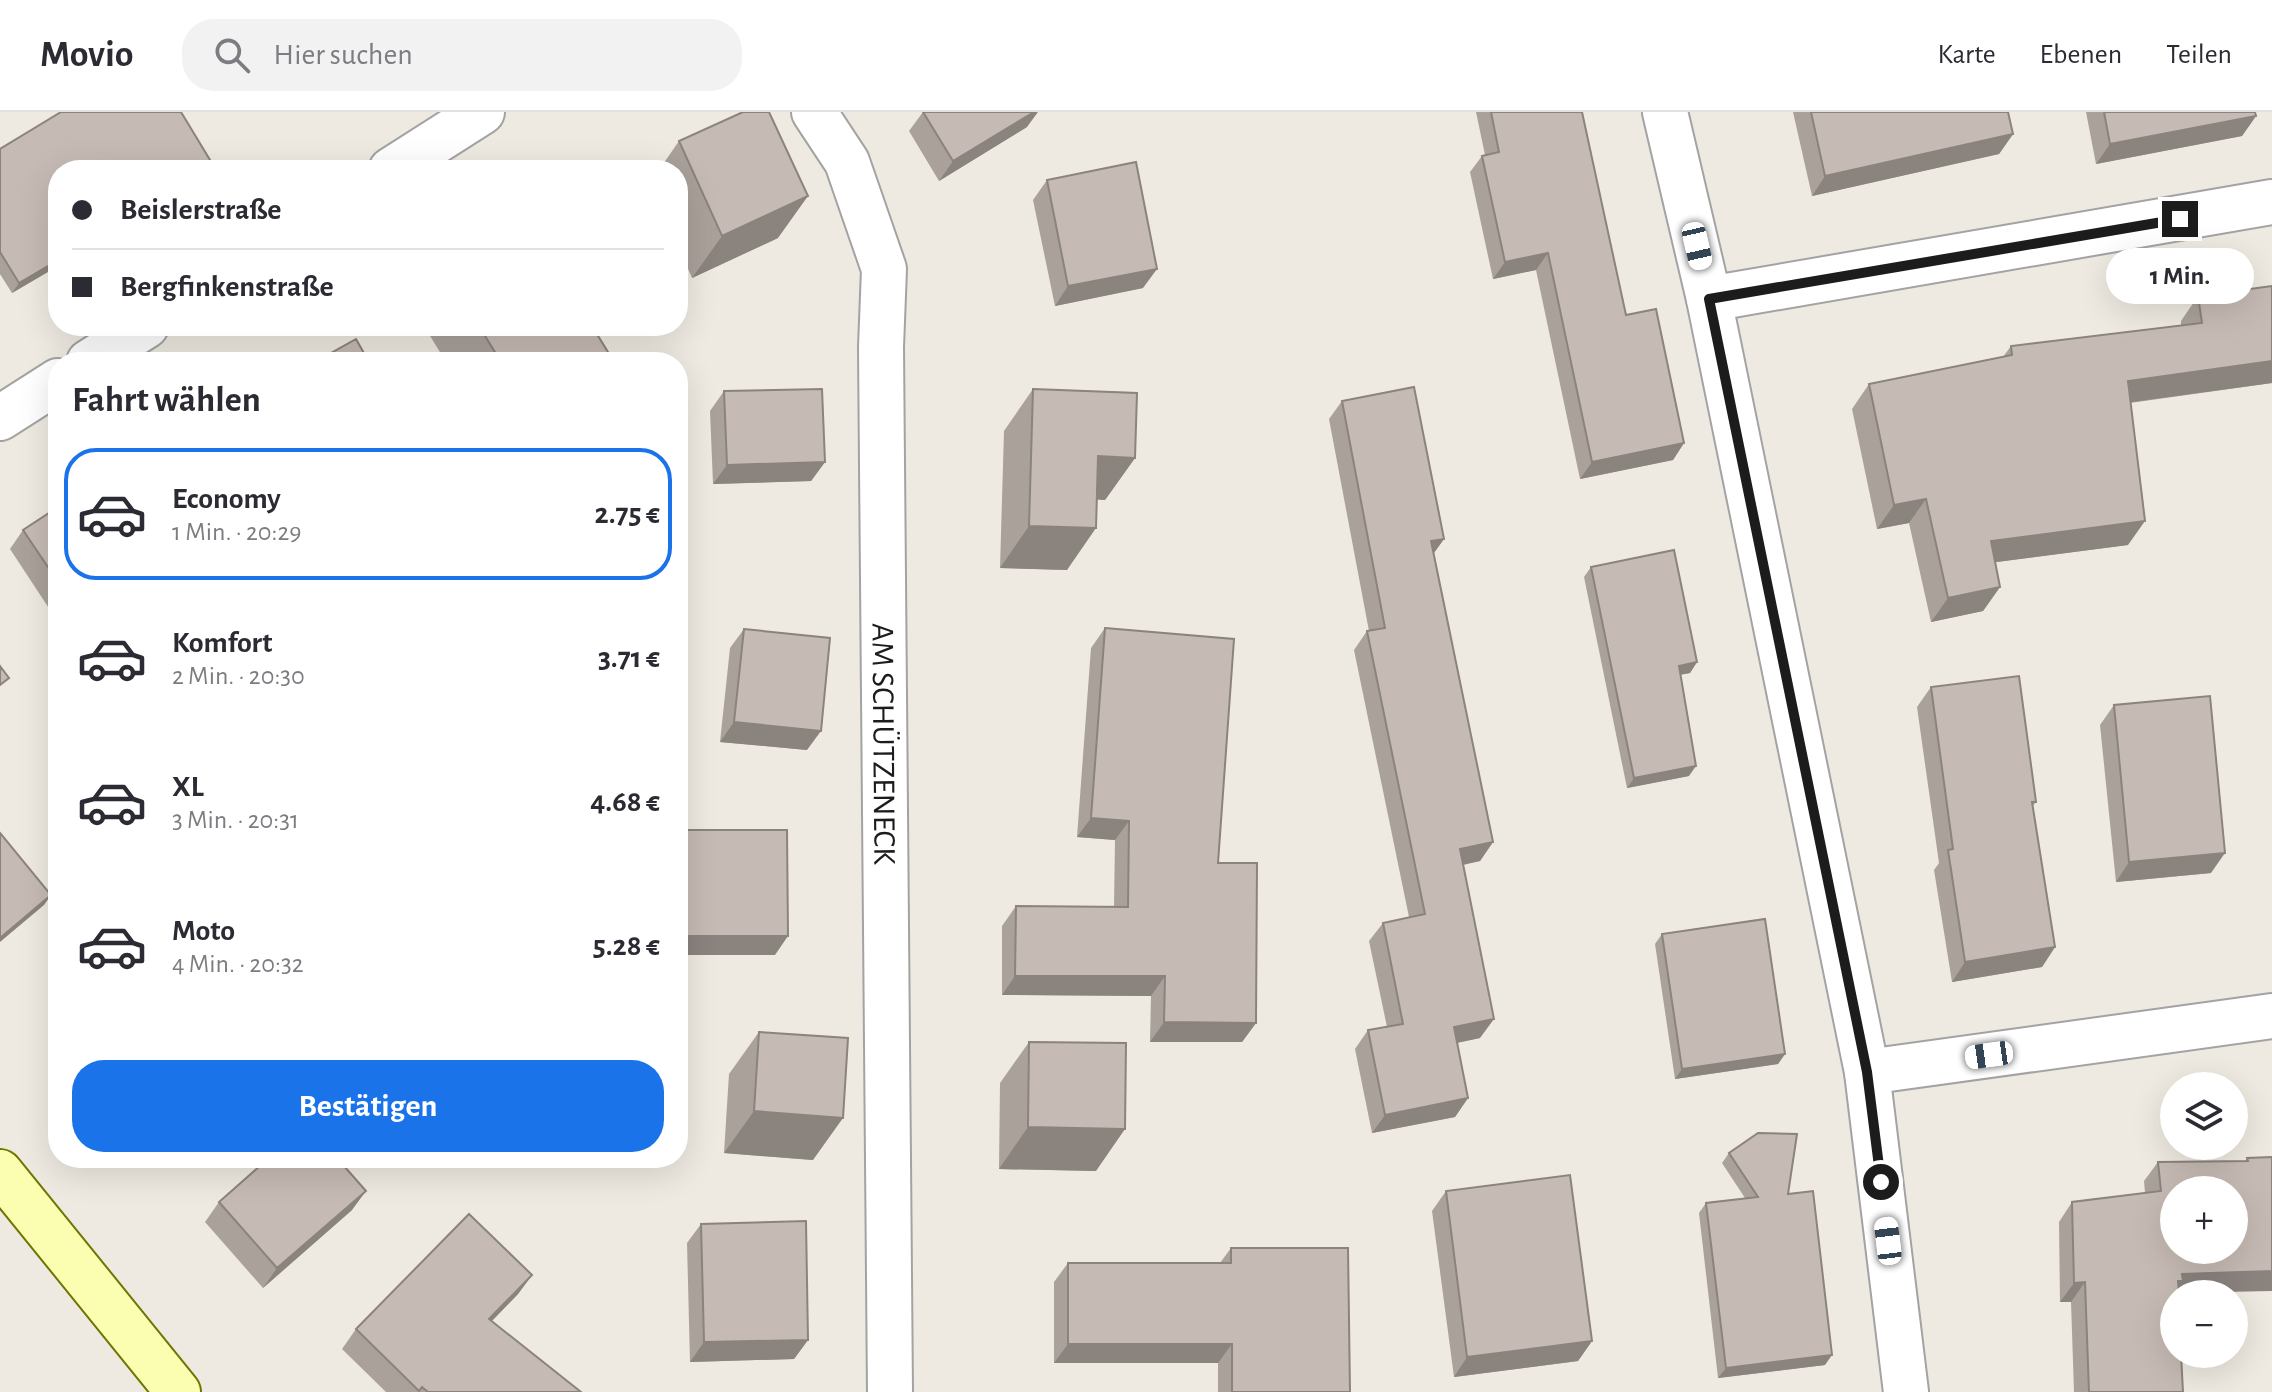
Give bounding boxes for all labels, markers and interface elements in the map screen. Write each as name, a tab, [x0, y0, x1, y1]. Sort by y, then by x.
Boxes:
search box	[182, 19, 742, 91]
icon: search	[210, 33, 254, 77]
text: Movio	[40, 36, 134, 74]
text: Hier suchen	[274, 40, 413, 70]
text: Karte	[1937, 41, 1996, 69]
text: Ebenen	[2040, 41, 2122, 69]
text: Teilen	[2166, 41, 2232, 69]
text: Beislerstraße	[120, 195, 282, 225]
route end	[2162, 201, 2198, 237]
car	[1680, 220, 1714, 272]
callout: 1 Min.	[2106, 247, 2254, 303]
text: 1 Min.	[2150, 263, 2210, 289]
text: Bergfinkenstraße	[120, 272, 334, 302]
text: Fahrt wählen	[72, 382, 261, 418]
icon: car	[76, 478, 148, 550]
text: Economy	[172, 484, 281, 514]
text: 2.75 €	[595, 499, 660, 529]
text: 1 Min. · 20:29	[172, 519, 302, 545]
icon: car	[76, 622, 148, 694]
street label: AM SCHÜTZENECK	[866, 623, 900, 865]
text: Komfort	[172, 628, 272, 658]
text: 3.71 €	[598, 643, 660, 673]
text: 2 Min. · 20:30	[172, 663, 305, 689]
icon: car	[76, 766, 148, 838]
text: XL	[172, 772, 204, 802]
text: 4.68 €	[590, 787, 660, 817]
text: 3 Min. · 20:31	[172, 807, 299, 833]
icon: car	[76, 910, 148, 982]
text: Moto	[172, 916, 235, 946]
text: 5.28 €	[593, 931, 660, 961]
text: 4 Min. · 20:32	[172, 951, 304, 977]
car	[1964, 1040, 2014, 1070]
button: Bestätigen	[72, 1060, 664, 1152]
map controls	[2160, 1072, 2248, 1368]
button: layers	[2160, 1072, 2248, 1160]
route start	[1863, 1164, 1899, 1200]
button: +	[2160, 1176, 2248, 1264]
car	[1873, 1216, 1903, 1266]
button: −	[2160, 1280, 2248, 1368]

